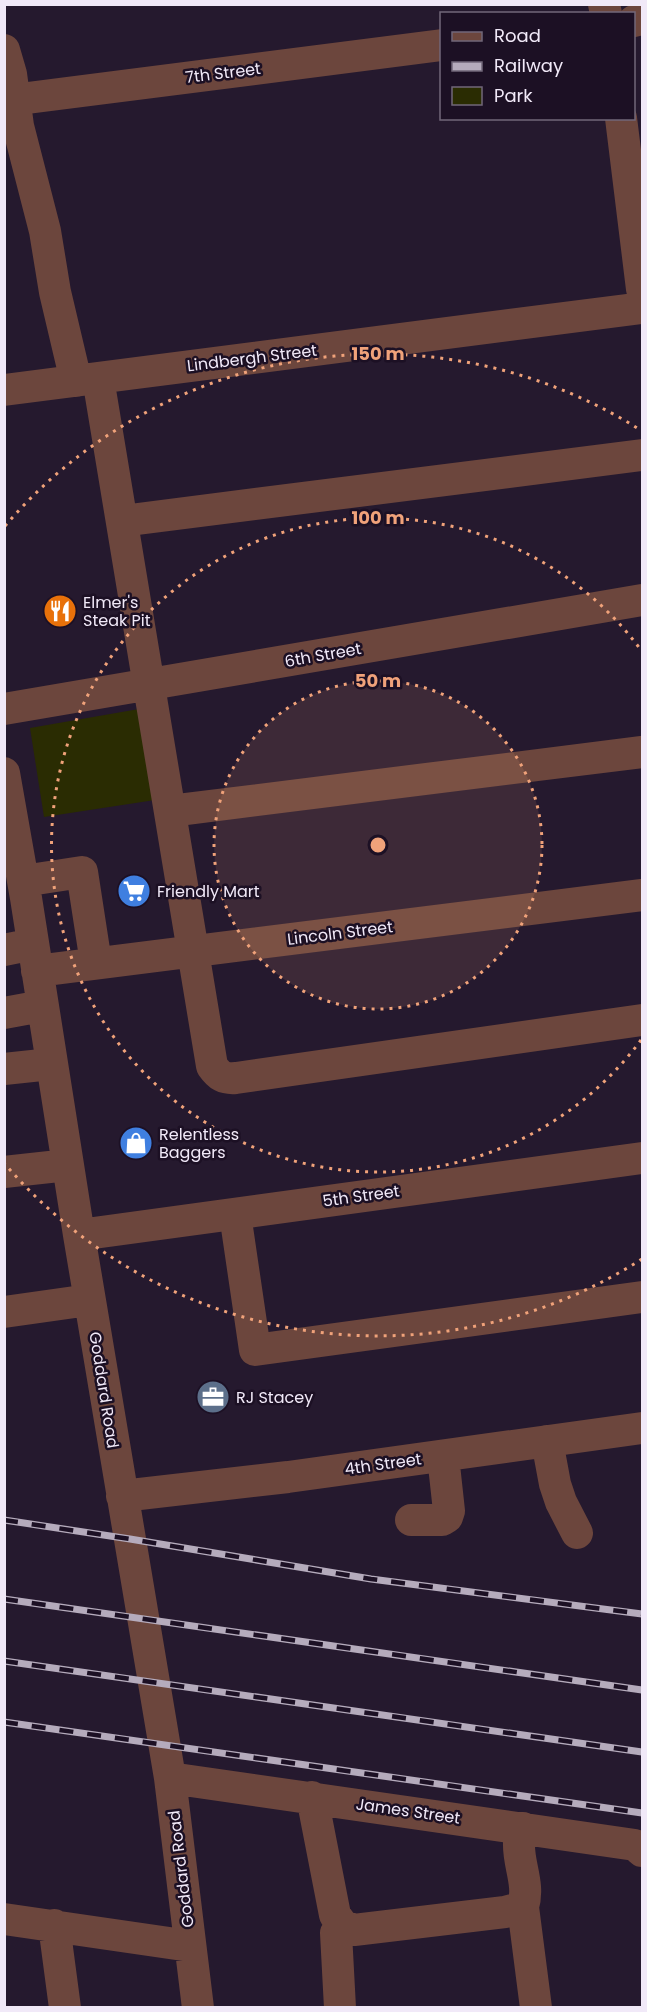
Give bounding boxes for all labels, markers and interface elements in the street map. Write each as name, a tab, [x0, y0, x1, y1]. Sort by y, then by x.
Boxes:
legend	[440, 12, 635, 120]
text: Road	[494, 23, 541, 48]
text: Railway	[494, 53, 563, 78]
street label: 7th Street	[184, 57, 262, 89]
text: Park	[494, 83, 533, 108]
street label: Lindbergh Street	[186, 339, 318, 377]
text: 150 m	[351, 341, 405, 366]
text: 100 m	[351, 505, 405, 530]
place label: Elmer's Steak Pit	[83, 591, 151, 632]
restaurant icon: Elmer's Steak Pit	[42, 593, 78, 629]
street label: 6th Street	[283, 637, 363, 673]
text: 50 m	[355, 668, 401, 693]
centre of rings	[368, 835, 388, 855]
supermarket icon: Friendly Mart	[116, 873, 152, 909]
place label: Friendly Mart	[157, 880, 260, 903]
street label: Lincoln Street	[286, 915, 394, 951]
place label: Relentless Baggers	[159, 1123, 239, 1164]
shop icon: Relentless Baggers	[118, 1125, 154, 1161]
street label: 5th Street	[321, 1179, 401, 1213]
street label: Goddard Road	[83, 1330, 125, 1450]
office icon: RJ Stacey	[195, 1379, 231, 1415]
place label: RJ Stacey	[236, 1386, 313, 1409]
street label: 4th Street	[343, 1447, 423, 1481]
street label: James Street	[354, 1792, 462, 1830]
street label: Goddard Road	[162, 1809, 200, 1929]

